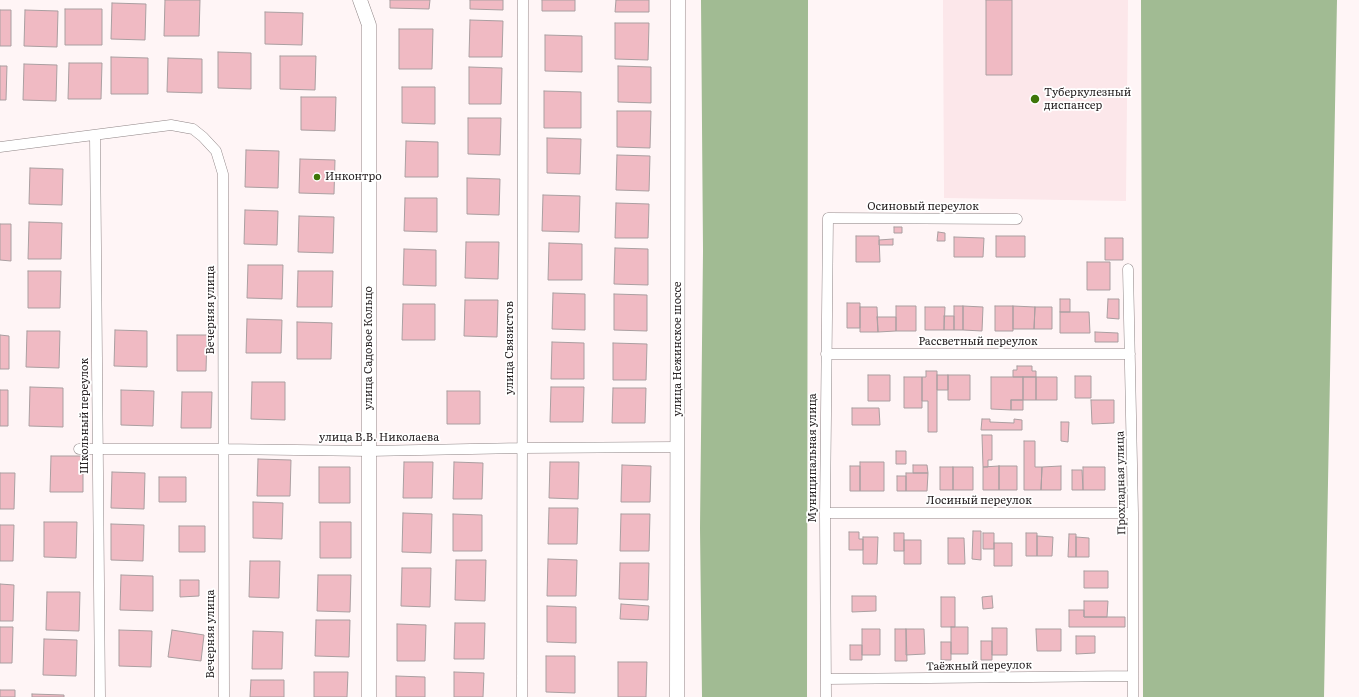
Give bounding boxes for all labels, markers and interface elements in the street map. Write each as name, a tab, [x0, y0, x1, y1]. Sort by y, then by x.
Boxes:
place label: Туберкулезный диспансер	[1044, 86, 1131, 112]
marker: Туберкулезный диспансер	[1029, 93, 1041, 105]
place label: Инконтро	[325, 170, 382, 184]
marker: Инконтро	[312, 172, 322, 182]
street label: Осиновый переулок	[867, 200, 979, 214]
street label: Вечерняя улица	[204, 265, 218, 355]
street label: улица Нежинское шоссе	[671, 281, 685, 417]
street label: улица Садовое Кольцо	[362, 286, 376, 410]
street label: улица Связистов	[503, 301, 517, 395]
street label: Рассветный переулок	[918, 335, 1038, 349]
street label: Школьный переулок	[78, 358, 92, 474]
street label: Муниципальная улица	[806, 393, 820, 523]
street label: улица В.В. Николаева	[319, 431, 439, 445]
street label: Прохладная улица	[1113, 431, 1129, 535]
street label: Лосиный переулок	[926, 494, 1032, 508]
street label: Вечерняя улица	[204, 589, 218, 679]
street label: Таёжный переулок	[926, 658, 1032, 674]

